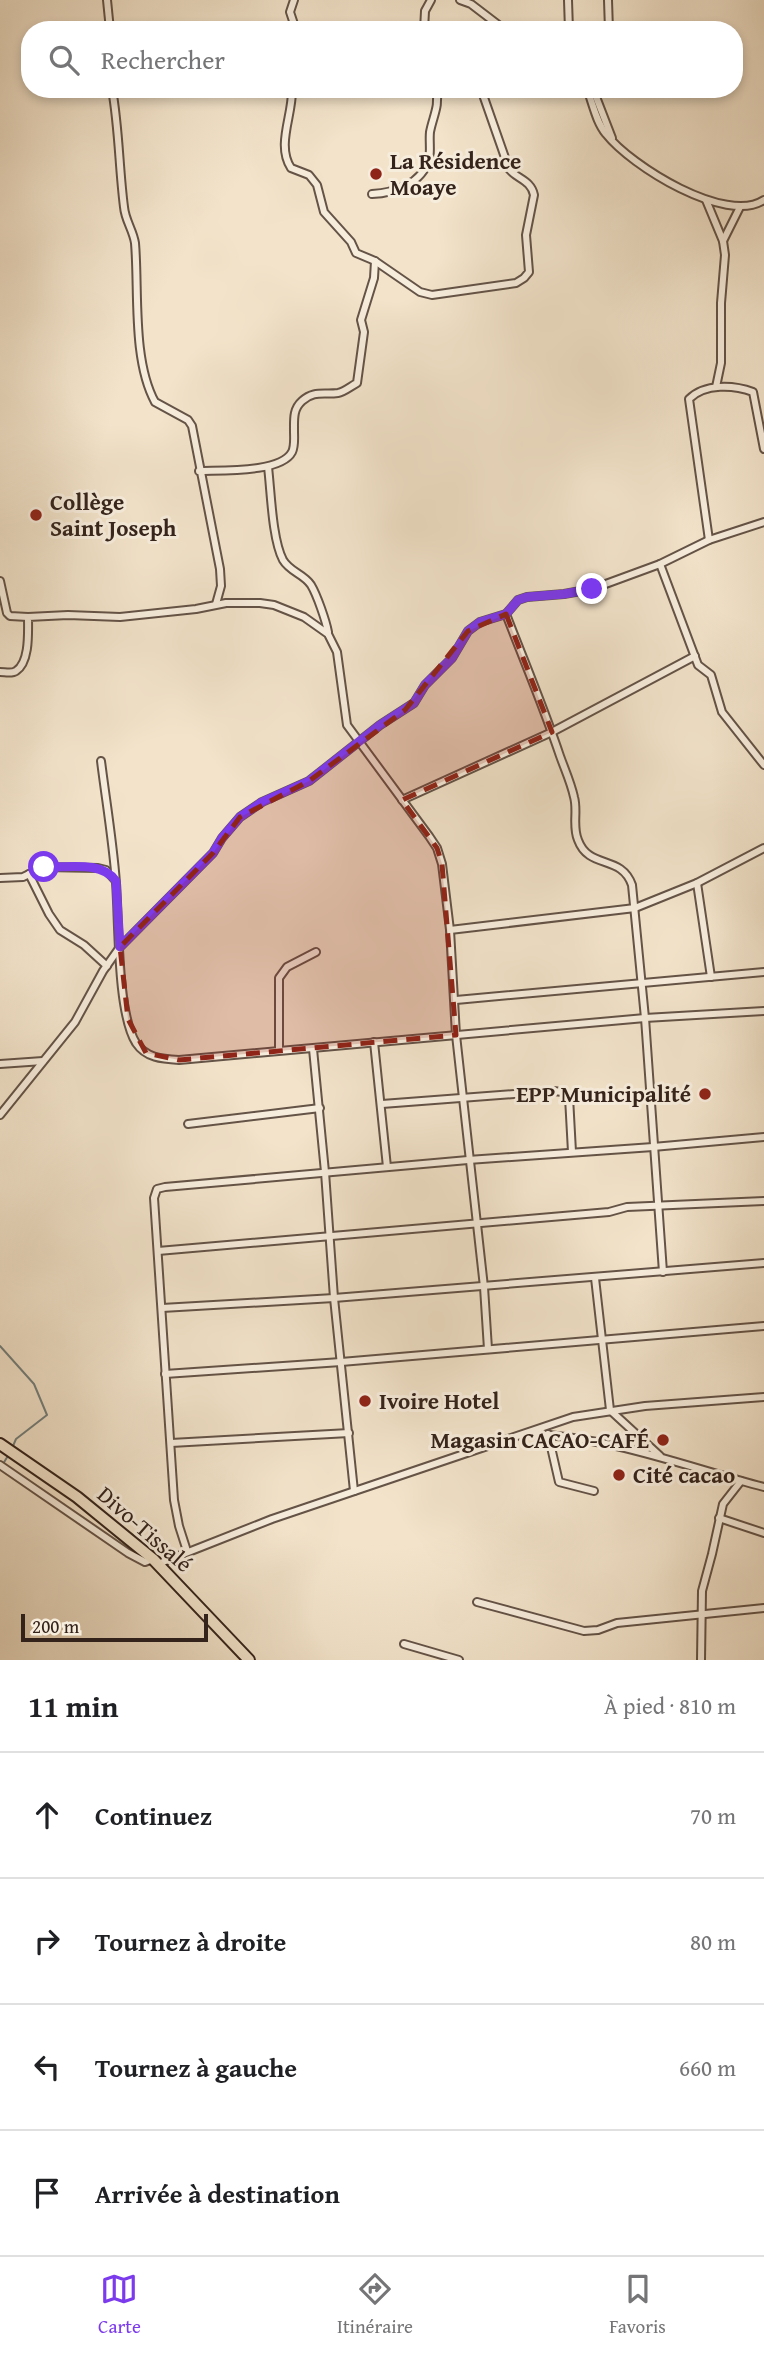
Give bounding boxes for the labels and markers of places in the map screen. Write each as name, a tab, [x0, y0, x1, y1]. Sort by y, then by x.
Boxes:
place label: La Résidence Moaye	[390, 144, 521, 203]
marker: La Résidence Moaye	[368, 166, 384, 182]
place label: Collège Saint Joseph	[50, 485, 177, 544]
marker: Collège Saint Joseph	[28, 507, 44, 523]
place label: EPP Municipalité	[516, 1077, 691, 1110]
marker: EPP Municipalité	[697, 1086, 713, 1102]
place label: Ivoire Hotel	[379, 1384, 499, 1417]
marker: Ivoire Hotel	[357, 1393, 373, 1409]
place label: Magasin CACAO-CAFÉ	[430, 1423, 649, 1456]
marker: Magasin CACAO-CAFÉ	[655, 1432, 671, 1448]
place label: Cité cacao	[633, 1458, 735, 1491]
marker: Cité cacao	[611, 1467, 627, 1483]

